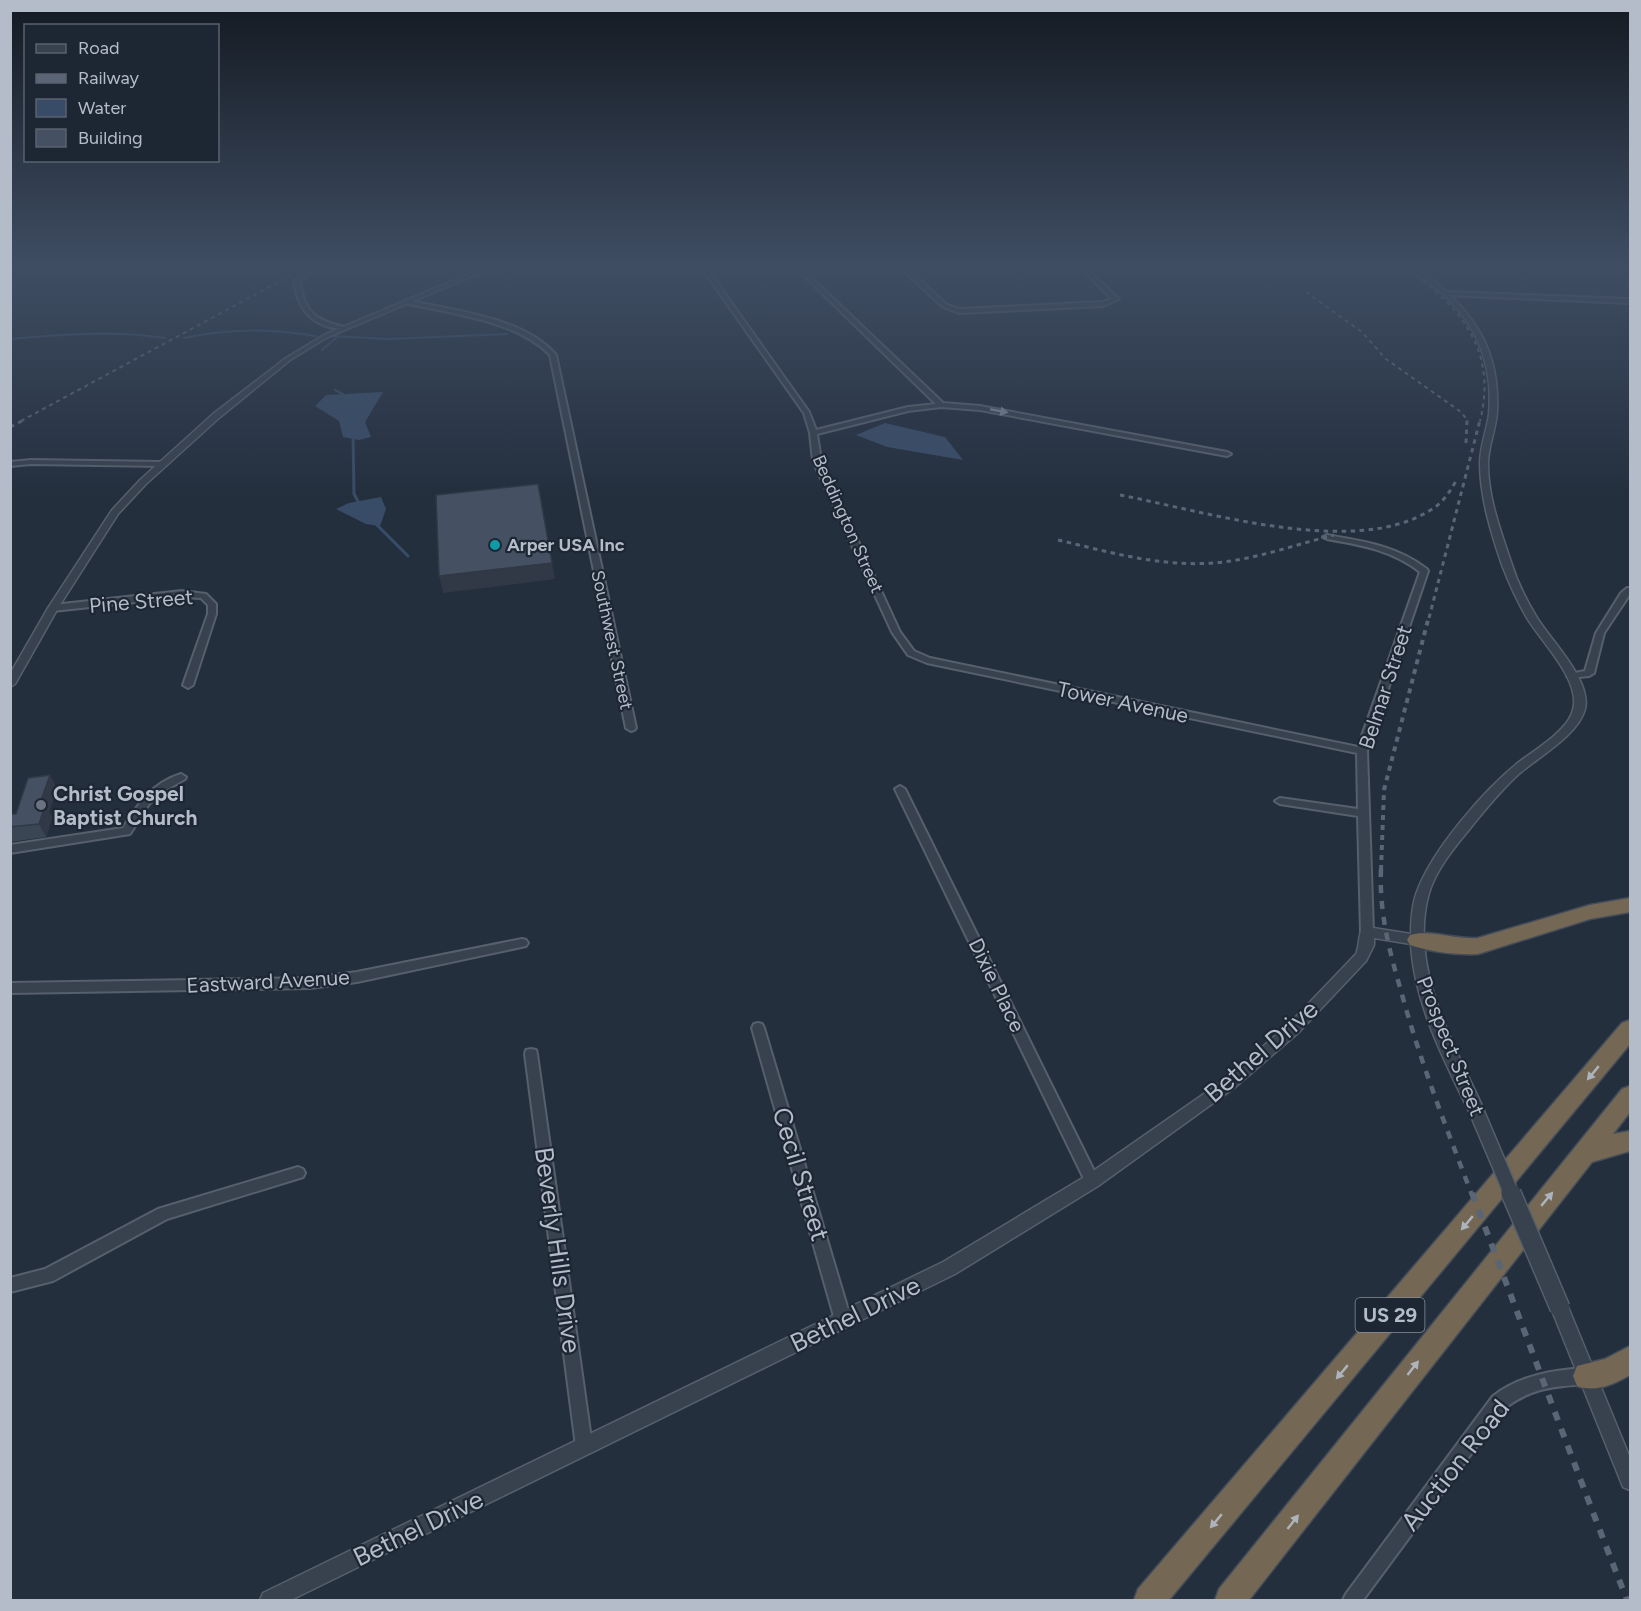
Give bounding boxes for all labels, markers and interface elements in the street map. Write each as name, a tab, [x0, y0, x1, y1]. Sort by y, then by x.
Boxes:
legend	[24, 24, 219, 162]
text: Road	[78, 37, 119, 59]
text: Railway	[78, 67, 140, 89]
text: Water	[78, 97, 126, 119]
text: Building	[78, 127, 143, 149]
one-way arrow	[989, 407, 1008, 416]
street label: Beddington Street	[808, 452, 888, 597]
place label: Arper USA Inc	[507, 534, 625, 556]
marker: Arper USA Inc	[488, 538, 502, 552]
street label: Southwest Street	[586, 568, 638, 712]
street label: Pine Street	[88, 584, 194, 618]
street label: Belmar Street	[1353, 622, 1417, 752]
street label: Tower Avenue	[1055, 676, 1191, 728]
place label: Christ Gospel Baptist Church	[53, 781, 197, 830]
marker: Christ Gospel Baptist Church	[34, 798, 48, 812]
street label: Dixie Place	[964, 934, 1030, 1036]
street label: Eastward Avenue	[186, 964, 350, 998]
street label: Prospect Street	[1412, 973, 1490, 1119]
street label: Bethel Drive	[1197, 993, 1325, 1109]
one-way arrow	[1587, 1065, 1600, 1080]
street label: Cecil Street	[766, 1103, 837, 1245]
street label: Beverly Hills Drive	[528, 1145, 588, 1355]
one-way arrow	[1541, 1191, 1554, 1207]
one-way arrow	[1461, 1215, 1474, 1231]
street label: Bethel Drive	[785, 1269, 925, 1359]
road number: US 29	[1356, 1298, 1424, 1332]
one-way arrow	[1406, 1361, 1418, 1376]
one-way arrow	[1336, 1364, 1349, 1379]
street label: Auction Road	[1394, 1393, 1516, 1537]
street label: Bethel Drive	[348, 1483, 488, 1573]
one-way arrow	[1210, 1513, 1223, 1529]
one-way arrow	[1286, 1514, 1299, 1530]

